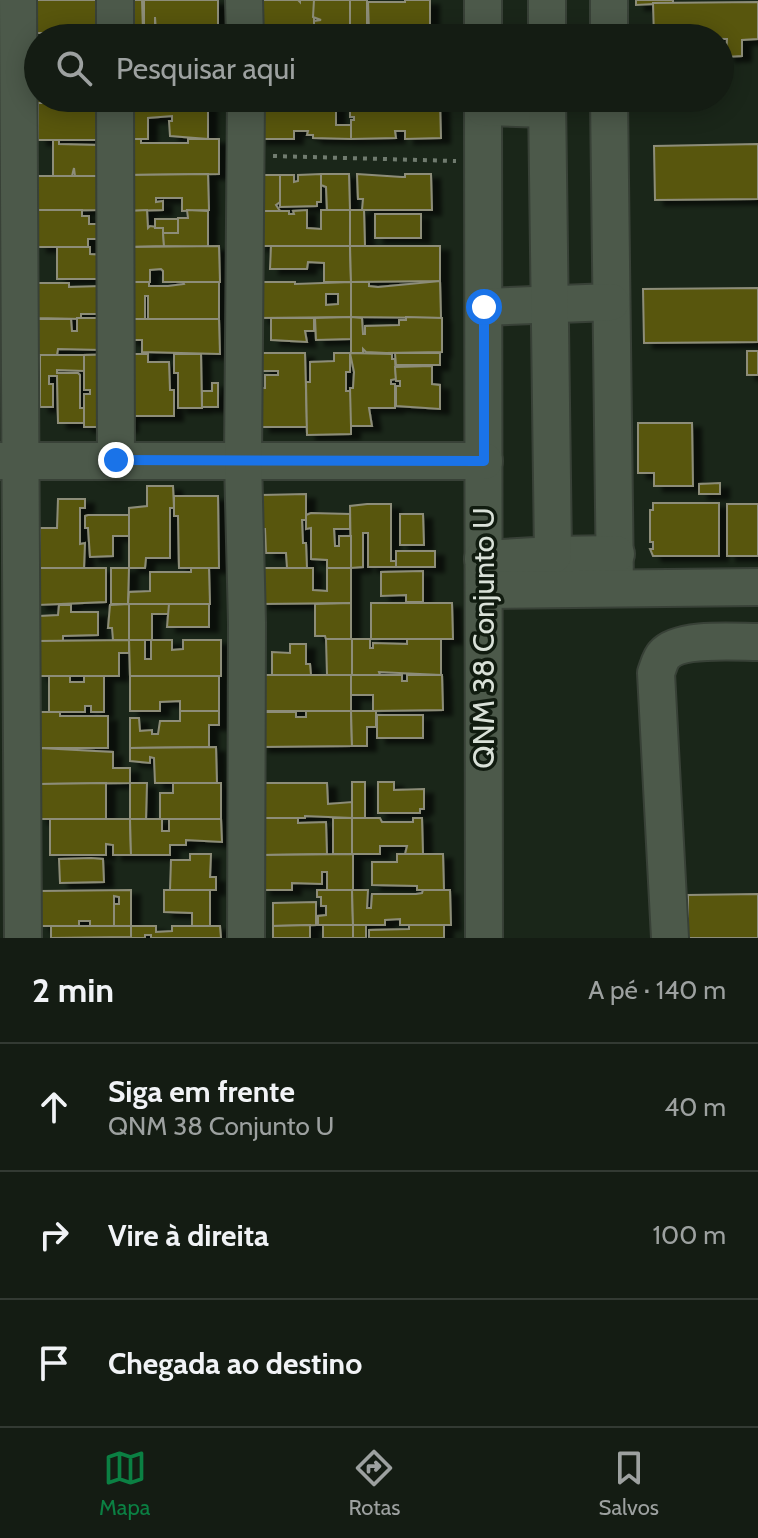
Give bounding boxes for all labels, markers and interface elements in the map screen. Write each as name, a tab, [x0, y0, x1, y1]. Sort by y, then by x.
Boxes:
search box	[24, 24, 734, 112]
icon: search	[52, 46, 96, 90]
text: Pesquisar aqui	[116, 50, 296, 87]
route start	[466, 289, 502, 325]
route end	[98, 442, 134, 478]
street label: QNM 38 Conjunto U	[465, 507, 502, 769]
text: 2 min	[32, 969, 114, 1011]
text: A pé · 140 m	[588, 974, 726, 1006]
text: Siga em frente	[108, 1073, 295, 1110]
icon: ahead	[32, 1085, 76, 1129]
text: 40 m	[664, 1091, 726, 1123]
text: QNM 38 Conjunto U	[108, 1110, 334, 1142]
icon: right	[32, 1213, 76, 1257]
text: Vire à direita	[108, 1217, 269, 1254]
text: 100 m	[653, 1219, 726, 1251]
icon: arrive	[32, 1341, 76, 1385]
text: Chegada ao destino	[108, 1345, 362, 1382]
tab: Mapa	[99, 1446, 150, 1521]
tab: Rotas	[348, 1446, 400, 1521]
tab: Salvos	[599, 1446, 659, 1521]

